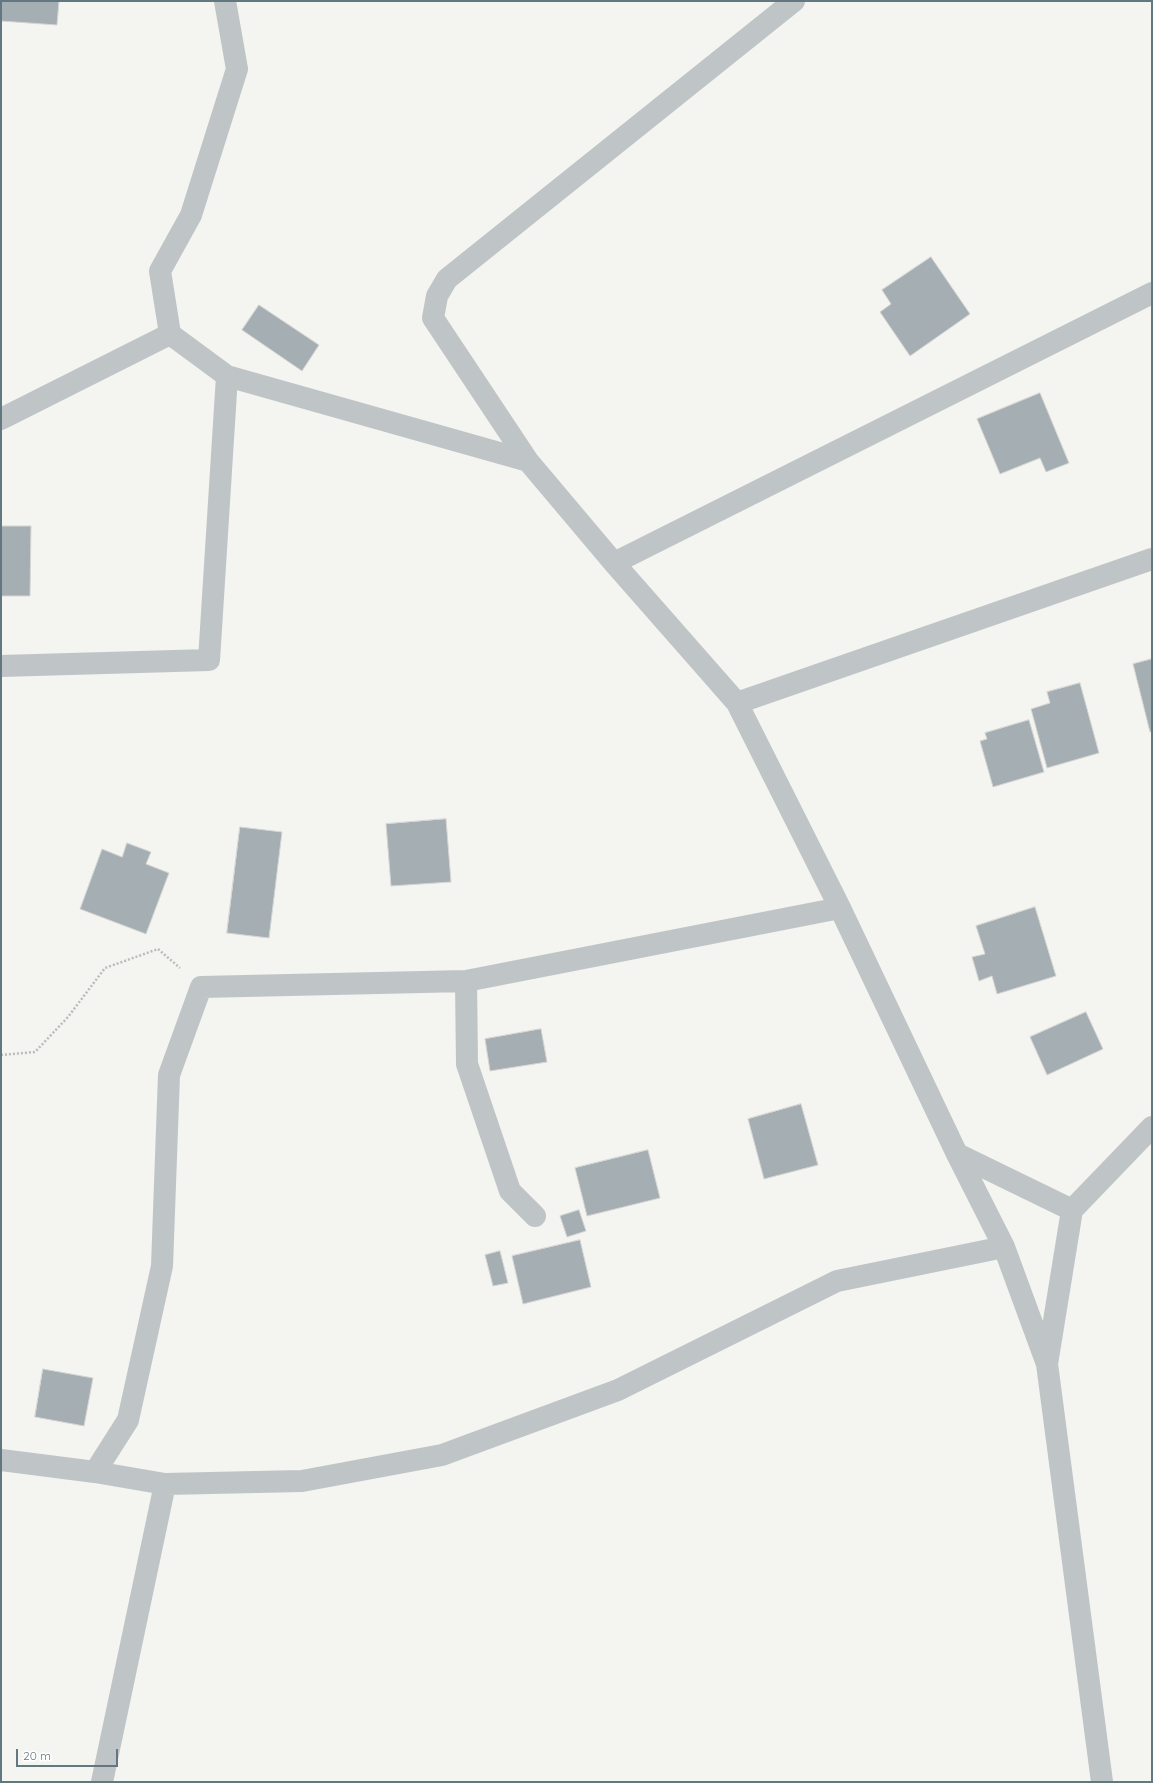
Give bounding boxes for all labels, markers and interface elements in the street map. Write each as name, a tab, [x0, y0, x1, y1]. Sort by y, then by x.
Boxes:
scale bar	[18, 1741, 120, 1767]
text: 20 m	[23, 1748, 51, 1763]

